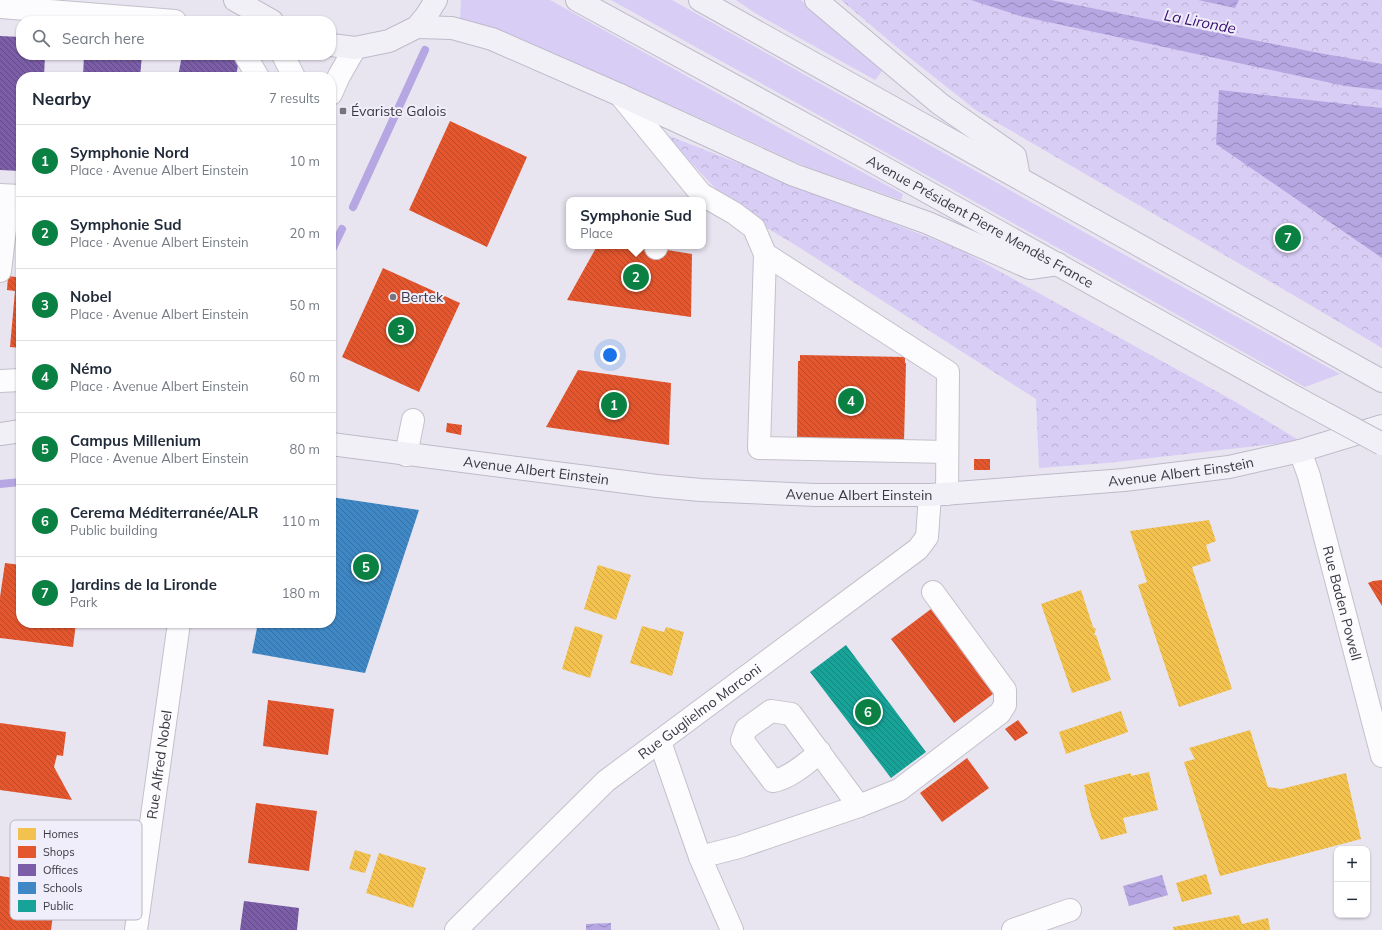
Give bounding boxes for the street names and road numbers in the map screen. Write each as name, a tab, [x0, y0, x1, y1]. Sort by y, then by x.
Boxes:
street label: Avenue Président Pierre Mendès France	[864, 151, 1097, 292]
street label: Avenue Albert Einstein	[462, 452, 610, 489]
street label: Avenue Albert Einstein	[1107, 453, 1255, 490]
street label: Avenue Albert Einstein	[785, 485, 932, 504]
street label: Rue Baden Powell	[1319, 544, 1366, 663]
street label: Rue Guglielmo Marconi	[634, 660, 765, 763]
street label: Rue Alfred Nobel	[143, 709, 176, 820]

